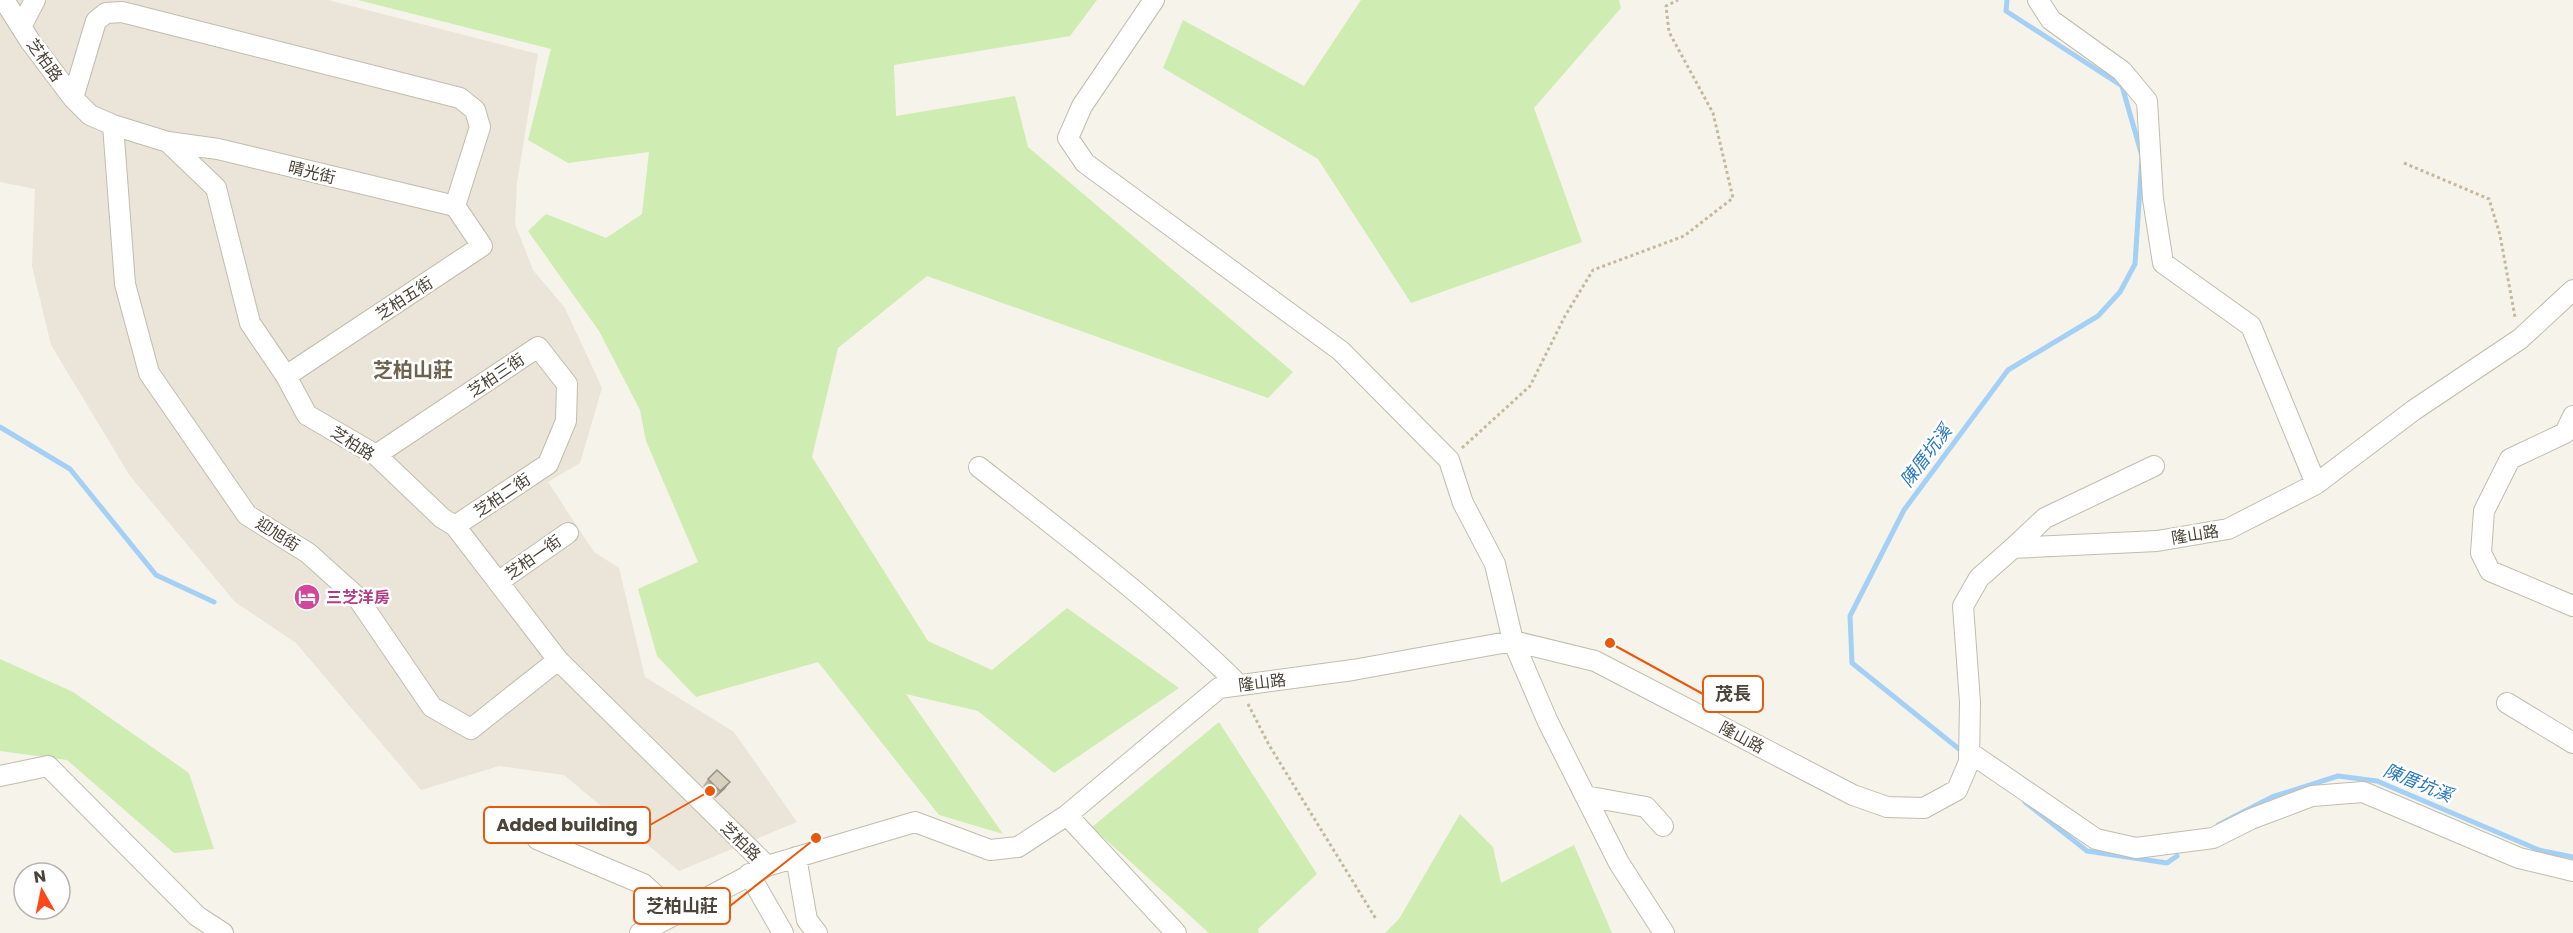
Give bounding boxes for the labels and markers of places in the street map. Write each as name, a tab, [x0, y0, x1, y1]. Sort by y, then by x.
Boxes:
hotel icon: 三芝洋房	[292, 582, 322, 612]
place label: 三芝洋房	[326, 586, 390, 609]
callout: 茂長	[1703, 676, 1763, 712]
callout: Added building	[484, 807, 650, 843]
callout: 芝柏山莊	[634, 888, 730, 924]

